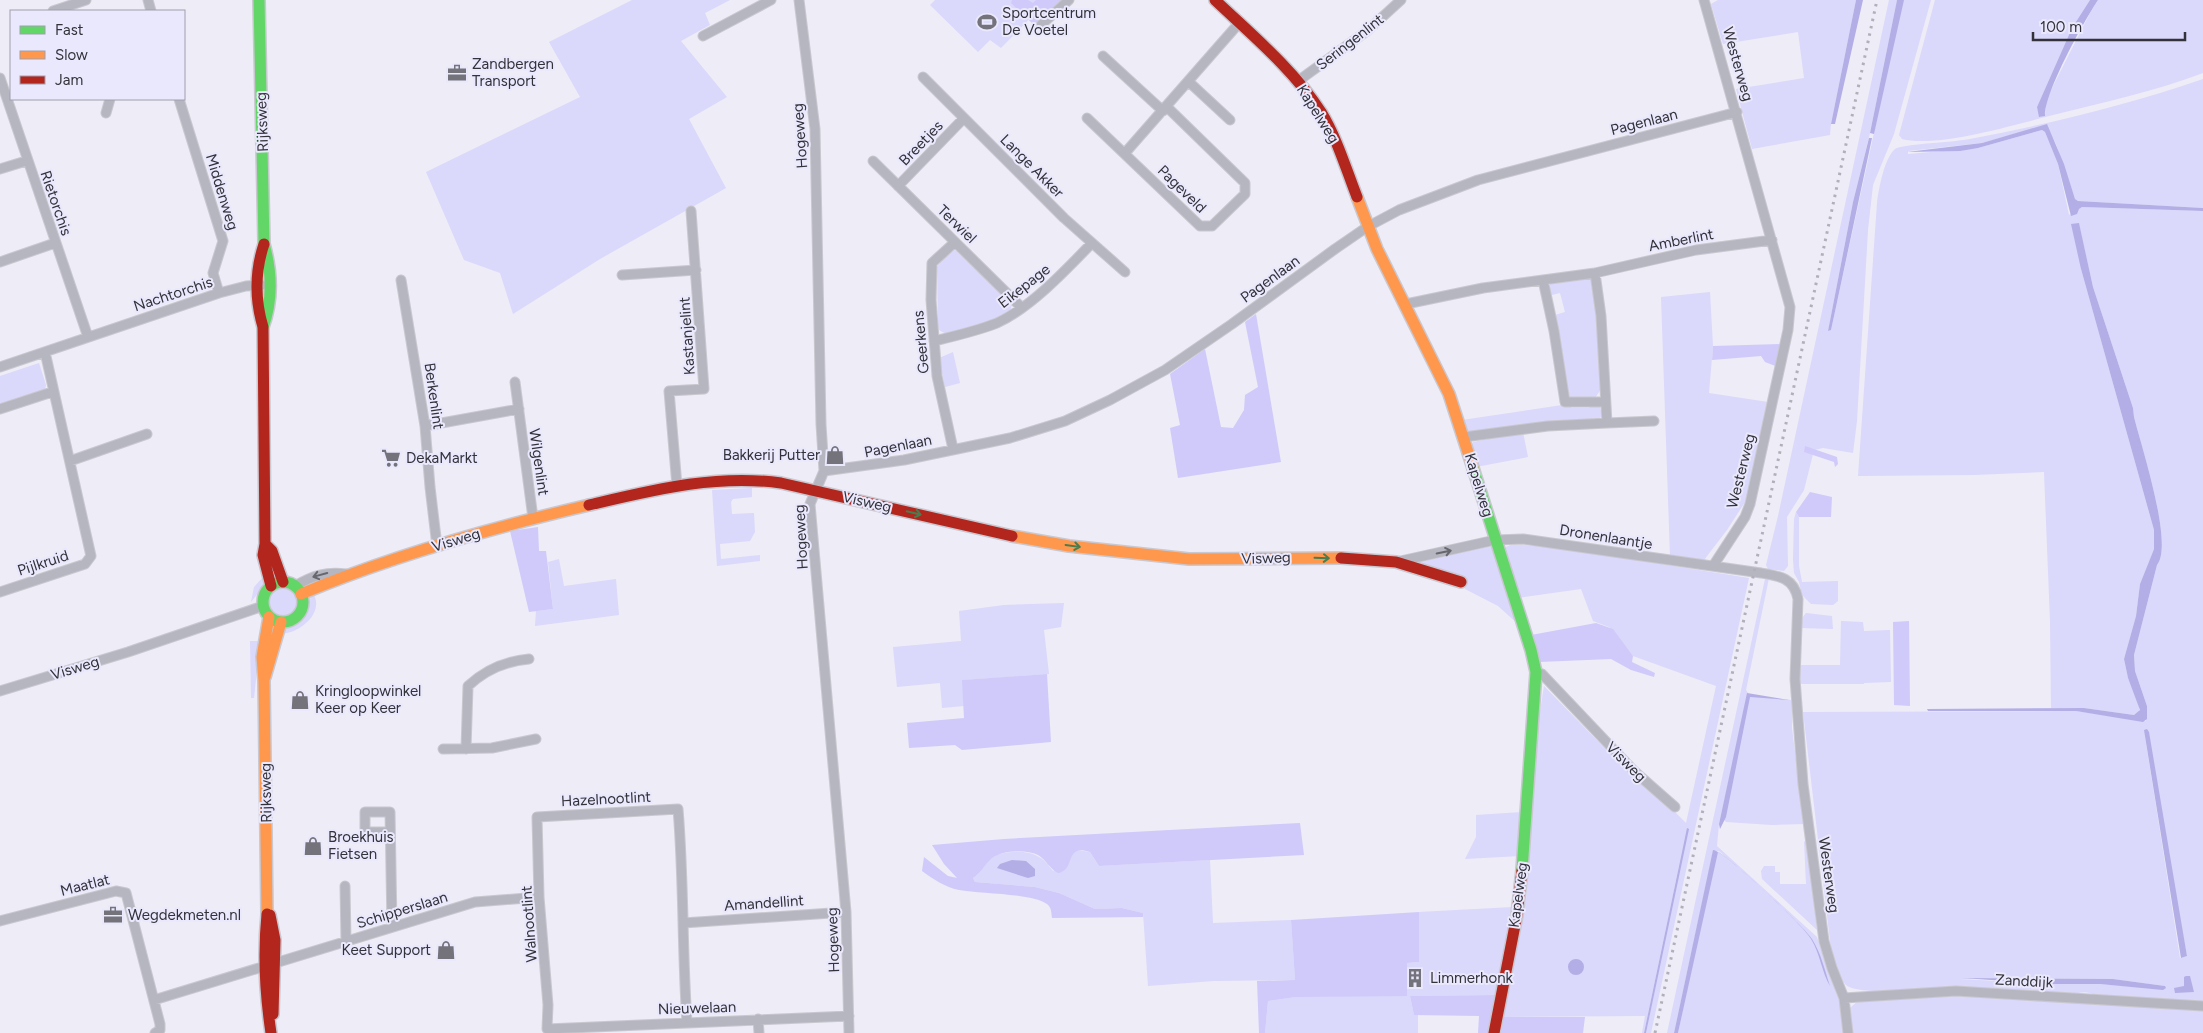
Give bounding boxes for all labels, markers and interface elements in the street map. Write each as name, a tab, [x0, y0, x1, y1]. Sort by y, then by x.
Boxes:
place label: Sportcentrum De Voetel	[1002, 4, 1096, 39]
legend	[10, 10, 185, 100]
street label: Seringenlint	[1313, 10, 1388, 74]
scale bar	[2033, 10, 2186, 42]
sports icon: Sportcentrum De Voetel	[976, 11, 998, 33]
text: 100 m	[2040, 18, 2082, 36]
text: Fast	[55, 21, 84, 39]
street label: Westerweg	[1719, 25, 1757, 103]
text: Slow	[55, 46, 88, 64]
place label: Zandbergen Transport	[472, 55, 554, 90]
office icon: Zandbergen Transport	[446, 62, 468, 84]
text: Jam	[55, 71, 83, 89]
street label: Kapelweg	[1293, 81, 1343, 147]
street label: Rijksweg	[252, 92, 272, 152]
street label: Hogeweg	[789, 103, 811, 169]
street label: Pagenlaan	[1609, 105, 1679, 139]
street label: Breetjes	[895, 117, 947, 169]
street label: Lange Akker	[997, 131, 1067, 201]
street label: Middenweg	[202, 152, 242, 232]
street label: Pageveld	[1154, 161, 1210, 217]
street label: Rietorchis	[37, 168, 75, 238]
street label: Terwiel	[934, 201, 980, 247]
street label: Amberlint	[1647, 225, 1715, 255]
street label: Pagenlaan	[1237, 252, 1303, 306]
street label: Eikepage	[994, 260, 1054, 312]
street label: Nachtorchis	[131, 273, 215, 315]
street label: Kastanjelint	[675, 296, 699, 376]
street label: Geerkens	[909, 310, 933, 374]
street label: Berkenlint	[420, 362, 448, 431]
street label: Wilgenlint	[525, 427, 553, 497]
street label: Pagenlaan	[863, 431, 933, 461]
street label: Westerweg	[1723, 432, 1759, 510]
shop icon: Bakkerij Putter	[824, 444, 846, 466]
place label: Bakkerij Putter	[723, 446, 820, 464]
supermarket icon: DekaMarkt	[380, 447, 402, 469]
place label: DekaMarkt	[406, 449, 478, 467]
street label: Kapelweg	[1461, 451, 1497, 519]
street label: Visweg	[841, 488, 893, 516]
street label: Hogeweg	[790, 504, 812, 570]
one-way arrow	[906, 509, 922, 518]
street label: Dronenlaantje	[1558, 521, 1654, 553]
street label: Visweg	[430, 524, 482, 556]
one-way arrow	[1065, 541, 1081, 551]
street label: Pijlkruid	[15, 546, 71, 580]
one-way arrow	[1435, 547, 1451, 556]
street label: Visweg	[1241, 548, 1291, 568]
one-way arrow	[1314, 553, 1330, 562]
one-way arrow	[312, 571, 328, 580]
street label: Visweg	[49, 652, 101, 684]
place label: Kringloopwinkel Keer op Keer	[315, 682, 421, 717]
shop icon: Kringloopwinkel Keer op Keer	[289, 689, 311, 711]
street label: Visweg	[1602, 738, 1650, 786]
street label: Rijksweg	[256, 763, 276, 823]
street label: Hazelnootlint	[561, 788, 652, 810]
place label: Broekhuis Fietsen	[328, 828, 394, 863]
shop icon: Broekhuis Fietsen	[302, 835, 324, 857]
street label: Westerweg	[1815, 836, 1843, 914]
street label: Kapelweg	[1505, 861, 1531, 929]
street label: Maatlat	[58, 870, 112, 900]
street label: Walnootlint	[517, 885, 541, 963]
street label: Schipperslaan	[354, 888, 450, 932]
street label: Amandellint	[723, 891, 805, 915]
office icon: Wegdekmeten.nl	[102, 904, 124, 926]
place label: Wegdekmeten.nl	[128, 906, 241, 924]
street label: Hogeweg	[823, 907, 843, 973]
shop icon: Keet Support	[435, 939, 457, 961]
place label: Keet Support	[341, 941, 431, 959]
building icon: Limmerhonk	[1404, 967, 1426, 989]
place label: Limmerhonk	[1430, 969, 1514, 987]
street label: Zanddijk	[1995, 970, 2054, 992]
street label: Nieuwelaan	[658, 998, 736, 1018]

